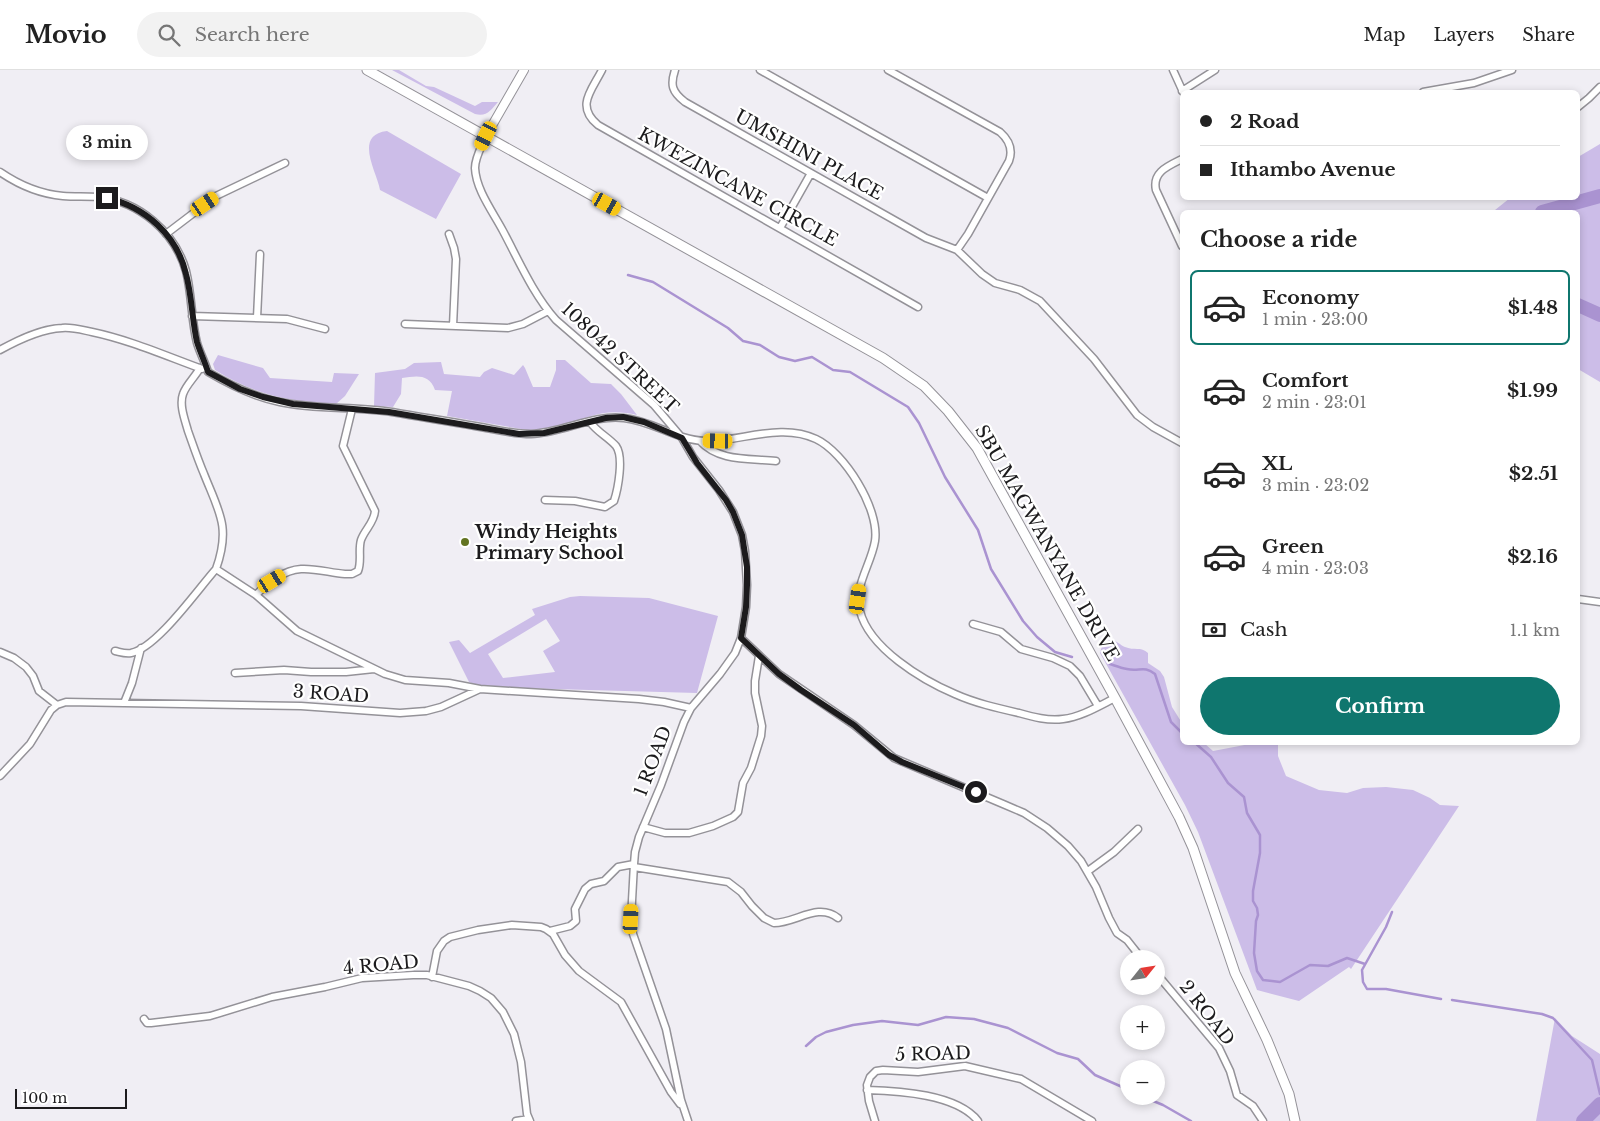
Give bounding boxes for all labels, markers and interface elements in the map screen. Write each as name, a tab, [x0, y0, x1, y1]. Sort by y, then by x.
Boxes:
search box	[137, 12, 487, 57]
text: Movio	[25, 20, 107, 49]
icon: search	[155, 21, 183, 49]
text: Search here	[195, 23, 310, 46]
text: Map	[1364, 24, 1405, 46]
text: Layers	[1433, 24, 1494, 46]
text: Share	[1522, 24, 1575, 46]
street label: UMSHINI PLACE	[731, 105, 887, 205]
text: 2 Road	[1230, 110, 1299, 133]
car	[472, 119, 499, 153]
street label: KWEZINCANE CIRCLE	[634, 123, 842, 251]
callout: 3 min	[66, 126, 148, 160]
text: 3 min	[82, 132, 132, 152]
text: Ithambo Avenue	[1230, 158, 1396, 181]
route end	[96, 187, 118, 209]
car	[188, 189, 221, 219]
car	[590, 190, 623, 218]
text: Choose a ride	[1200, 226, 1357, 253]
icon: car	[1202, 285, 1247, 330]
text: Economy	[1262, 286, 1359, 309]
text: $1.48	[1508, 296, 1558, 319]
street label: 108042 STREET	[557, 298, 684, 418]
text: 1 min · 23:00	[1262, 309, 1368, 329]
icon: car	[1202, 368, 1247, 413]
text: Comfort	[1262, 369, 1349, 392]
text: $1.99	[1507, 379, 1558, 402]
text: 2 min · 23:01	[1262, 392, 1367, 412]
street label: SBU MAGWANYANE DRIVE	[970, 421, 1124, 665]
car	[702, 433, 733, 449]
icon: car	[1202, 451, 1247, 496]
text: XL	[1262, 452, 1292, 475]
text: $2.51	[1509, 462, 1558, 485]
text: 3 min · 23:02	[1262, 475, 1369, 495]
place label: Windy Heights Primary School	[474, 521, 624, 564]
icon: car	[1202, 534, 1247, 579]
text: Green	[1262, 535, 1324, 558]
marker: Windy Heights Primary School	[459, 536, 471, 548]
text: $2.16	[1507, 545, 1558, 568]
text: 4 min · 23:03	[1262, 558, 1369, 578]
car	[255, 567, 288, 595]
car	[848, 583, 867, 615]
icon: cash	[1200, 616, 1228, 644]
text: Cash	[1240, 618, 1287, 641]
text: 1.1 km	[1510, 620, 1560, 640]
button: Confirm	[1200, 677, 1560, 735]
street label: 3 ROAD	[292, 680, 370, 708]
street label: 1 ROAD	[630, 723, 676, 799]
route start	[965, 781, 987, 803]
car	[622, 904, 639, 934]
north arrow	[1120, 950, 1165, 995]
map controls	[1120, 950, 1165, 1105]
street label: 4 ROAD	[342, 951, 420, 979]
street label: 2 ROAD	[1175, 976, 1239, 1050]
button: +	[1120, 1005, 1165, 1050]
street label: 5 ROAD	[895, 1042, 971, 1066]
button: −	[1120, 1060, 1165, 1105]
scale bar	[15, 1086, 128, 1109]
text: 100 m	[22, 1089, 67, 1107]

